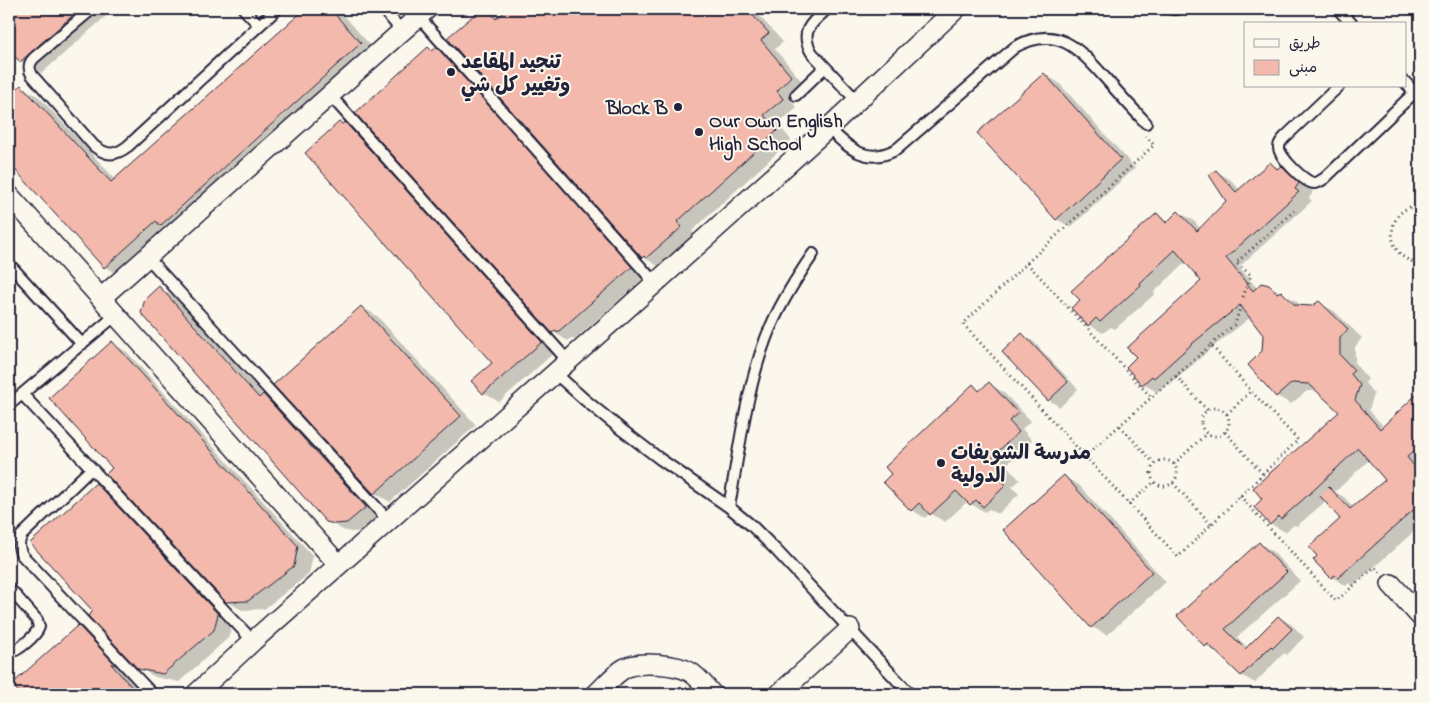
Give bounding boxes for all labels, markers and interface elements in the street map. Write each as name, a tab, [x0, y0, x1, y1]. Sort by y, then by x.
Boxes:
legend	[1244, 22, 1406, 88]
text: طريق	[1289, 33, 1321, 55]
place label: تنجيد المقاعد وتغيير كل شي	[461, 49, 570, 102]
text: مبنى	[1289, 57, 1317, 79]
marker: تنجيد المقاعد وتغيير كل شي	[445, 66, 457, 78]
place label: Block B	[605, 95, 669, 124]
marker: Block B	[672, 101, 684, 113]
place label: Our Own English High School	[709, 108, 843, 161]
marker: Our Own English High School	[693, 126, 705, 138]
place label: مدرسة الشويفات الدولية	[951, 440, 1091, 492]
marker: مدرسة الشويفات الدولية	[935, 457, 947, 469]

